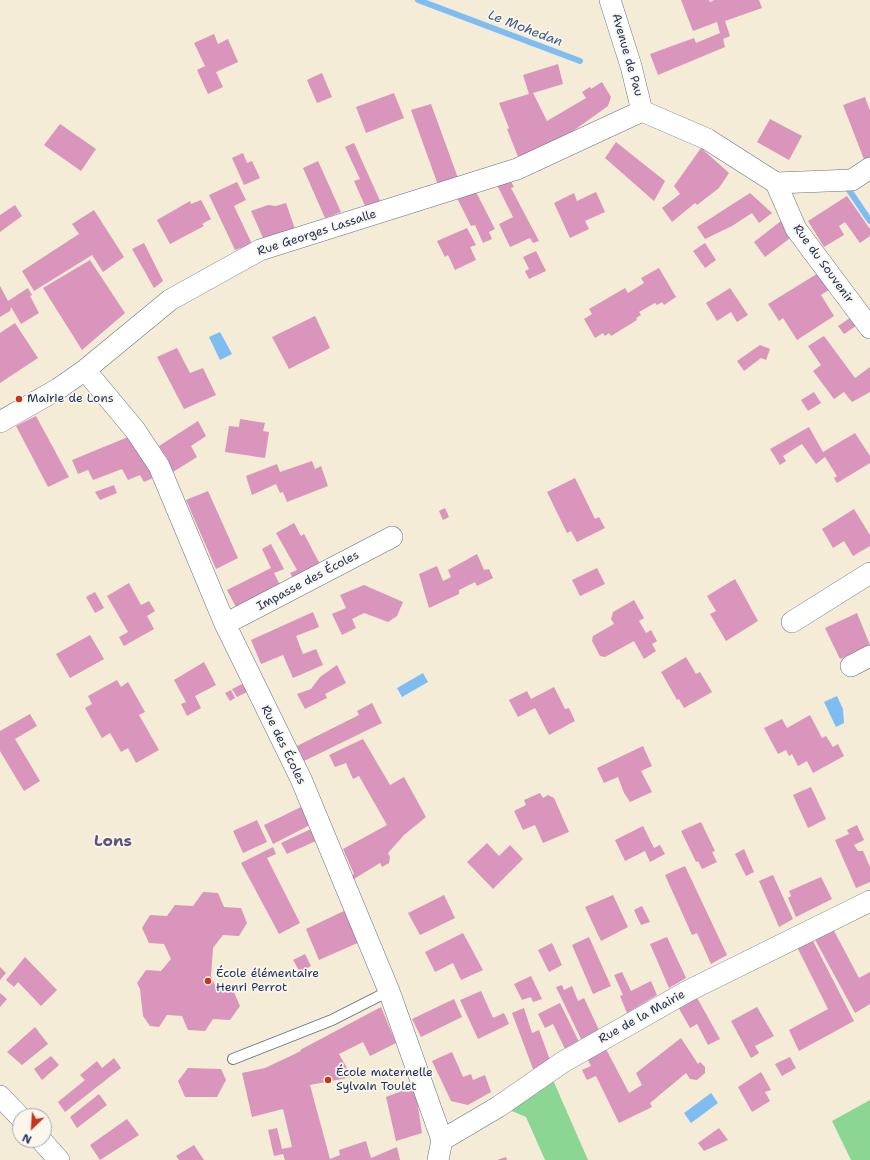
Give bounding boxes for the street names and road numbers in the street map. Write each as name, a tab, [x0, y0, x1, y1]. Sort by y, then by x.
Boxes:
street label: Avenue de Pau	[608, 12, 646, 98]
street label: Rue Georges Lassalle	[256, 207, 378, 259]
street label: Rue du Souvenir	[790, 222, 856, 306]
street label: Impasse des Écoles	[254, 548, 362, 614]
street label: Rue des Écoles	[258, 703, 308, 787]
street label: Rue de la Mairie	[596, 987, 688, 1047]

